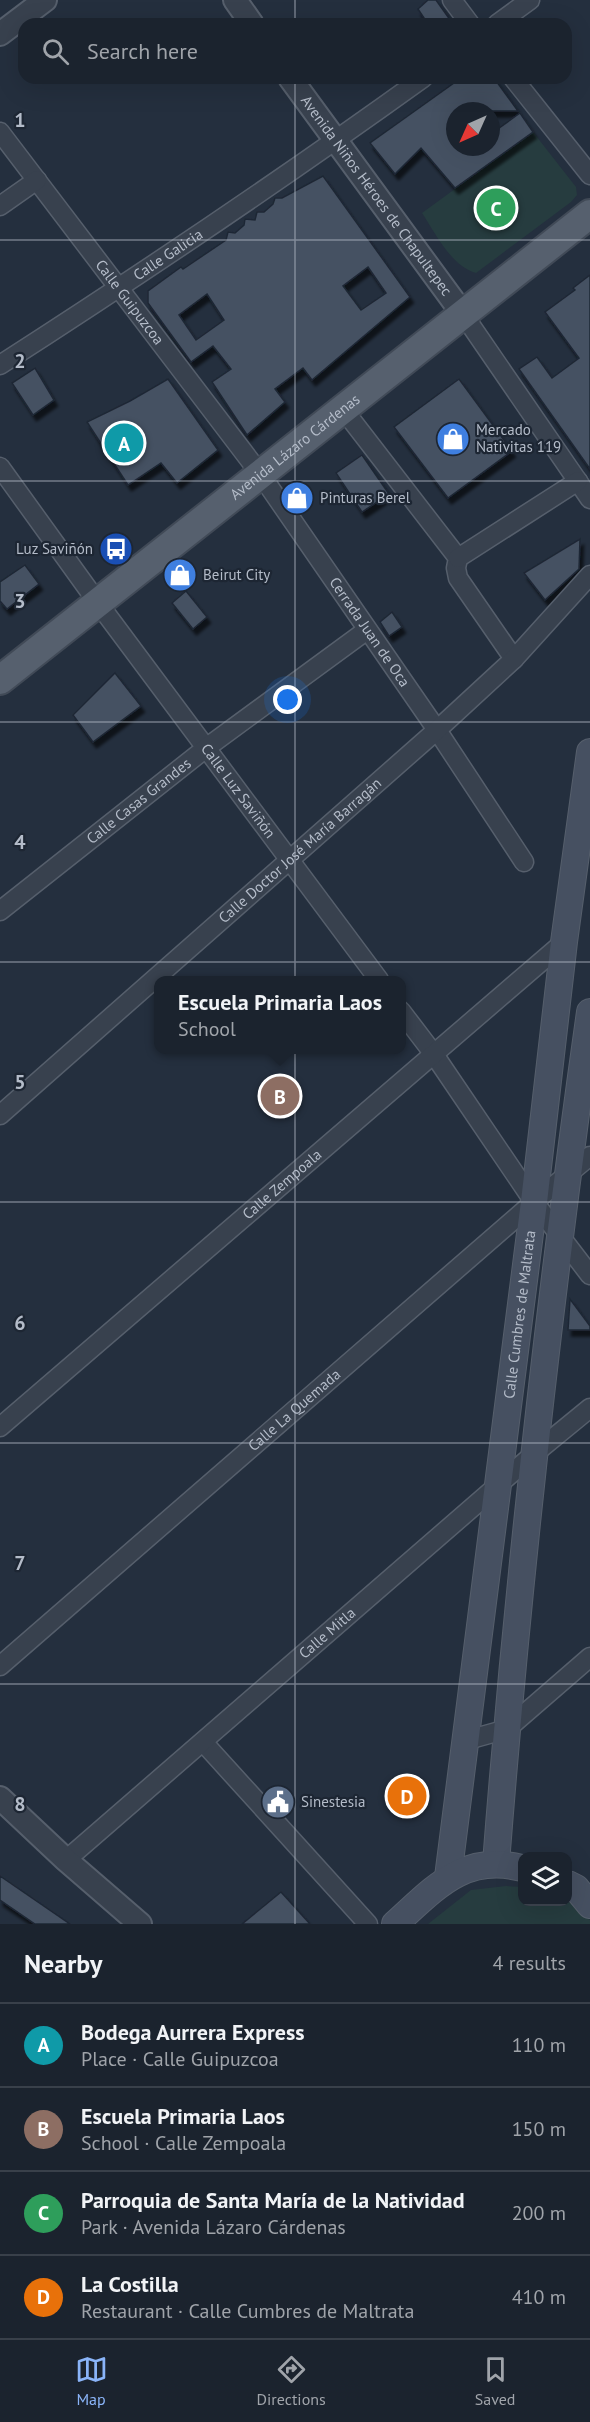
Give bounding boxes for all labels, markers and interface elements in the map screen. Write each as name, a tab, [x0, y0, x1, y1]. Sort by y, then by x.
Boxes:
search box	[18, 18, 572, 84]
icon: search	[39, 35, 72, 68]
text: Search here	[87, 37, 198, 65]
street label: Avenida Niños Héroes de Chapultepec	[297, 92, 457, 300]
north arrow	[446, 102, 500, 156]
text: 1	[14, 107, 26, 133]
pin: C	[476, 186, 516, 230]
street label: Calle Galicia	[129, 224, 206, 284]
street label: Calle Guipuzcoa	[92, 256, 168, 348]
text: 2	[14, 348, 26, 374]
street label: Avenida Lázaro Cárdenas	[226, 389, 363, 504]
pin: A	[104, 420, 144, 466]
place label: Mercado Nativitas 119	[476, 420, 561, 456]
shop icon: Mercado Nativitas 119	[435, 421, 471, 457]
shop icon: Pinturas Berel	[279, 480, 315, 516]
place label: Pinturas Berel	[320, 488, 411, 507]
bus stop icon: Luz Saviñón	[98, 531, 134, 567]
place label: Luz Saviñón	[16, 539, 93, 558]
shop icon: Beirut City	[162, 557, 198, 593]
place label: Beirut City	[203, 565, 270, 584]
street label: Cerrada Juan de Oca	[325, 573, 414, 690]
text: 3	[14, 588, 26, 614]
your location	[273, 685, 302, 714]
street label: Calle Luz Saviñón	[197, 740, 280, 842]
street label: Calle Casas Grandes	[82, 754, 195, 848]
street label: Calle Doctor José María Barragán	[214, 773, 385, 927]
text: 4	[14, 829, 26, 855]
popup	[154, 976, 406, 1054]
text: Escuela Primaria Laos	[178, 988, 382, 1016]
text: School	[178, 1016, 236, 1042]
text: 5	[14, 1069, 26, 1095]
pin: B	[260, 1074, 300, 1118]
street label: Calle Zempoala	[238, 1145, 325, 1223]
street label: Calle Cumbres de Maltrata	[499, 1229, 539, 1400]
text: 6	[14, 1310, 26, 1336]
street label: Calle La Quemada	[244, 1365, 344, 1455]
text: 7	[14, 1550, 26, 1576]
street label: Calle Mitla	[295, 1603, 359, 1663]
pin: D	[388, 1774, 426, 1818]
public building icon: Sinestesia	[260, 1784, 296, 1820]
text: 8	[14, 1791, 26, 1817]
place label: Sinestesia	[301, 1792, 365, 1811]
map controls	[518, 1852, 572, 1906]
button: layers	[518, 1852, 572, 1906]
text: Nearby	[24, 1947, 102, 1980]
text: 4 results	[493, 1950, 566, 1976]
text: Bodega Aurrera Express	[81, 2018, 304, 2046]
text: A	[37, 2032, 50, 2058]
text: 110 m	[512, 2032, 566, 2058]
text: Place · Calle Guipuzcoa	[81, 2046, 279, 2072]
text: Escuela Primaria Laos	[81, 2102, 285, 2130]
text: B	[38, 2116, 49, 2142]
text: 150 m	[512, 2116, 566, 2142]
text: School · Calle Zempoala	[81, 2130, 286, 2156]
text: Parroquia de Santa María de la Natividad	[81, 2186, 465, 2214]
text: C	[38, 2200, 49, 2226]
text: 200 m	[512, 2200, 566, 2226]
text: Park · Avenida Lázaro Cárdenas	[81, 2214, 346, 2240]
text: La Costilla	[81, 2270, 179, 2298]
text: D	[37, 2284, 50, 2310]
text: 410 m	[512, 2284, 566, 2310]
text: Restaurant · Calle Cumbres de Maltrata	[81, 2298, 414, 2324]
tab: Map	[75, 2353, 108, 2409]
tab: Directions	[257, 2353, 326, 2409]
tab: Saved	[475, 2353, 515, 2409]

